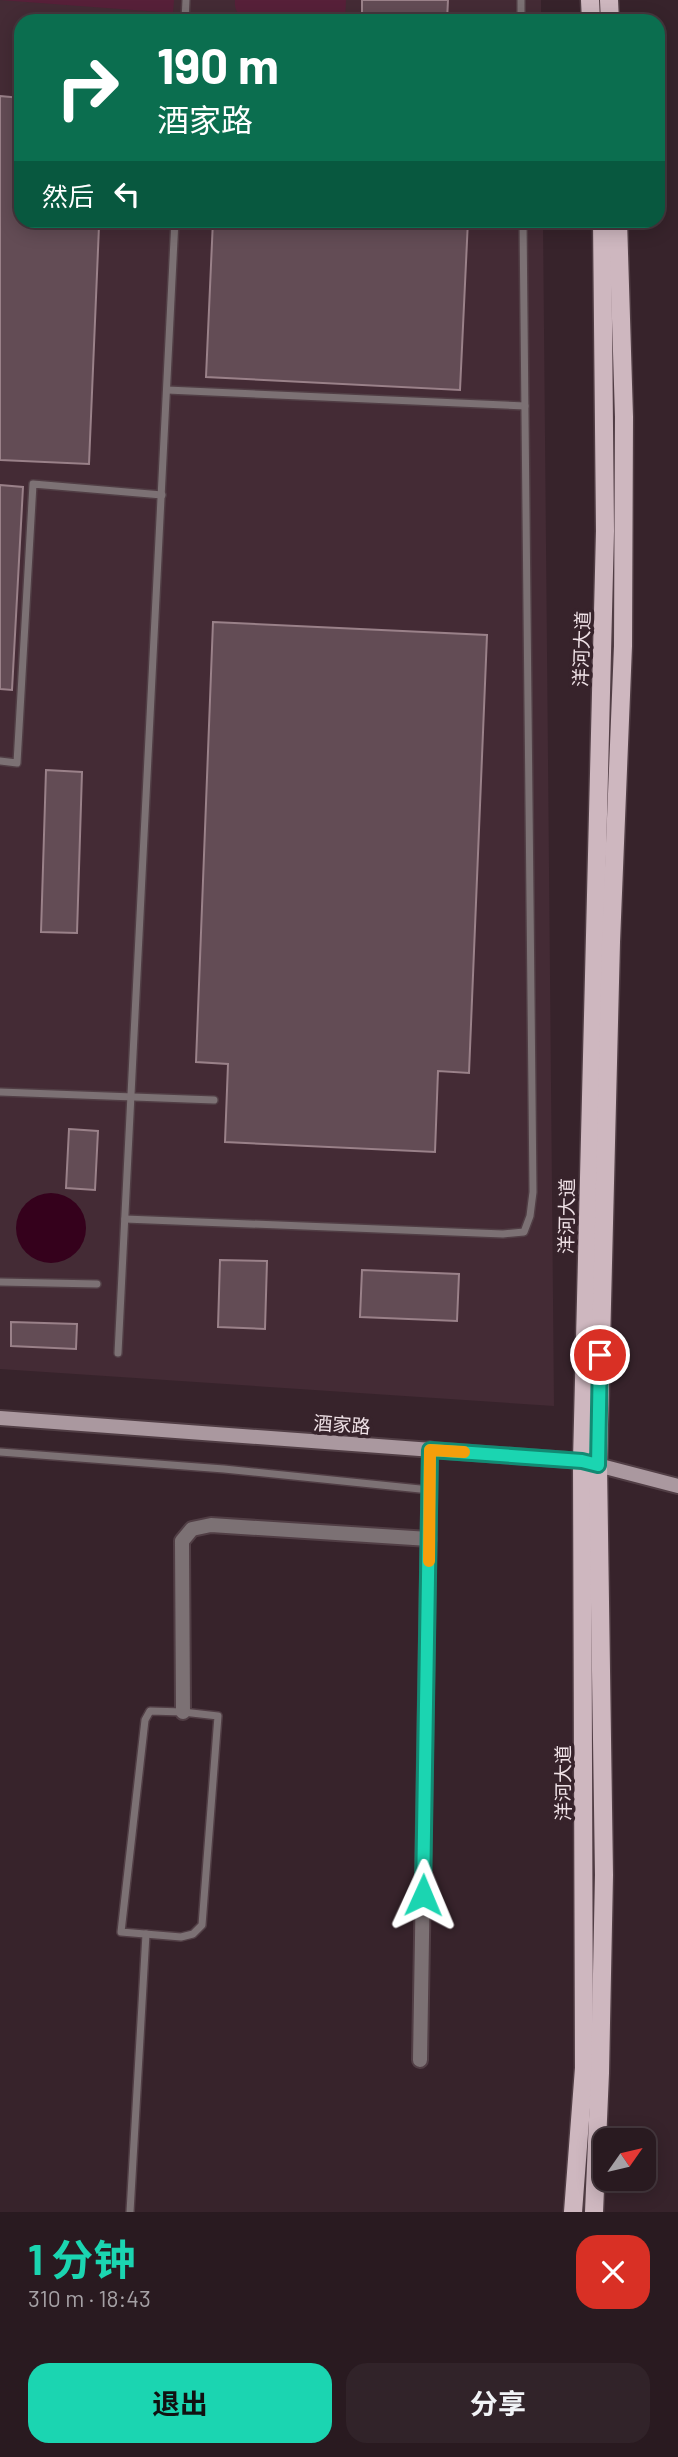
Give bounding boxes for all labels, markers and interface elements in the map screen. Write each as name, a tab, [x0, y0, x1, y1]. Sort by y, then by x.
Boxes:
text: 190 m	[157, 35, 279, 94]
icon: right	[42, 42, 133, 133]
text: 酒家路	[157, 100, 253, 138]
icon: left	[108, 175, 146, 213]
text: 然后	[42, 180, 94, 211]
street label: 洋河大道	[568, 611, 594, 687]
street label: 洋河大道	[554, 1178, 578, 1254]
pin	[570, 1325, 630, 1385]
icon: arrive	[581, 1336, 619, 1374]
street label: 酒家路	[313, 1411, 371, 1437]
street label: 洋河大道	[551, 1745, 574, 1821]
position arrow	[386, 1858, 460, 1932]
north arrow	[593, 2128, 656, 2191]
map controls	[593, 2128, 656, 2191]
text: 1 分钟	[28, 2233, 135, 2283]
button: close	[576, 2235, 650, 2309]
text: 310 m · 18:43	[28, 2284, 151, 2312]
button: 退出	[28, 2363, 332, 2443]
button: 分享	[346, 2363, 650, 2443]

